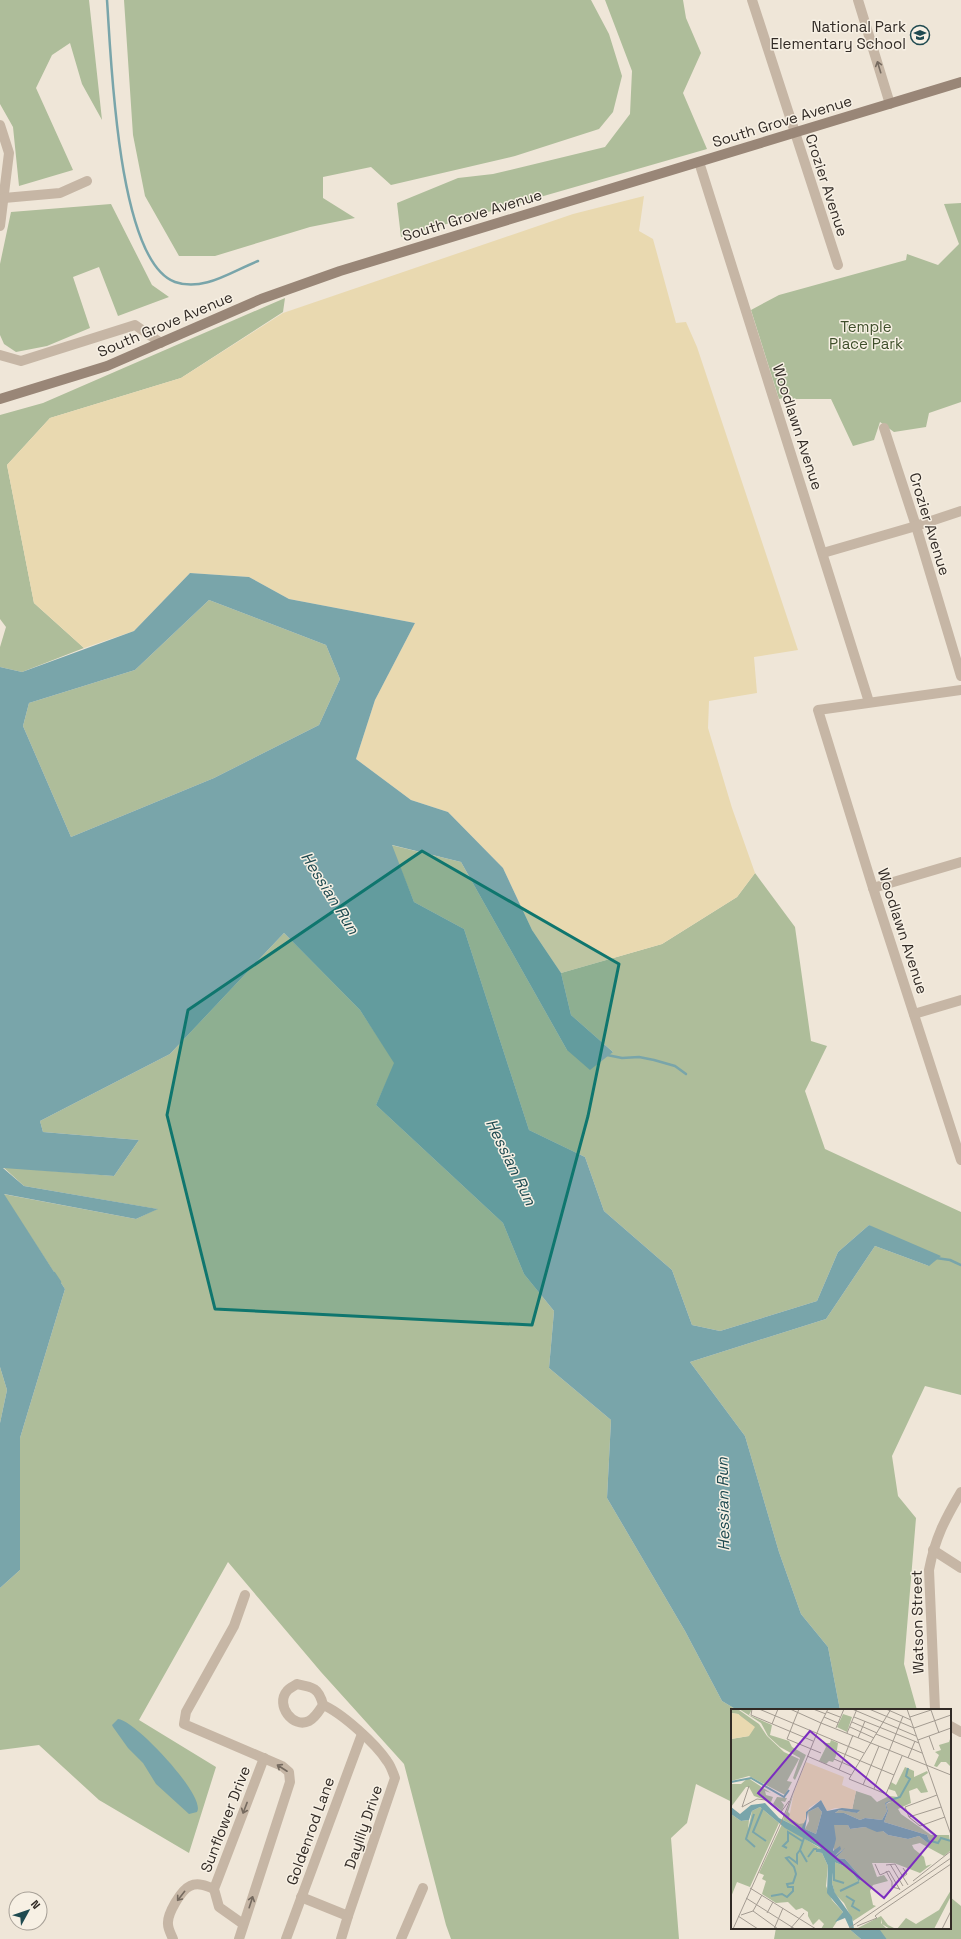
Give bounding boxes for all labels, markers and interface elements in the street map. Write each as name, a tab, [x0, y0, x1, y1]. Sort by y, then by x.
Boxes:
place label: National Park Elementary School	[770, 17, 906, 53]
school or university icon: National Park Elementary School	[909, 24, 931, 46]
one-way arrow	[875, 61, 882, 74]
street label: South Grove Avenue	[710, 91, 854, 151]
street label: Crozier Avenue	[801, 131, 853, 239]
street label: South Grove Avenue	[400, 185, 544, 245]
street label: South Grove Avenue	[94, 287, 236, 361]
park label: Temple Place Park	[829, 317, 903, 353]
street label: Woodlawn Avenue	[769, 362, 827, 492]
street label: Crozier Avenue	[905, 470, 955, 578]
water label: Hessian Run	[296, 848, 364, 939]
street label: Woodlawn Avenue	[874, 866, 932, 996]
water label: Hessian Run	[481, 1115, 541, 1210]
water label: Hessian Run	[712, 1456, 734, 1551]
street label: Watson Street	[907, 1570, 927, 1674]
inset map	[731, 1709, 951, 1929]
street label: Sunflower Drive	[196, 1763, 254, 1875]
one-way arrow	[277, 1764, 288, 1772]
street label: Goldenrod Lane	[282, 1774, 338, 1888]
street label: Daylily Drive	[340, 1782, 386, 1871]
one-way arrow	[241, 1801, 248, 1814]
one-way arrow	[177, 1890, 185, 1901]
north arrow	[8, 1891, 48, 1931]
one-way arrow	[248, 1895, 255, 1908]
text: N	[28, 1897, 43, 1912]

